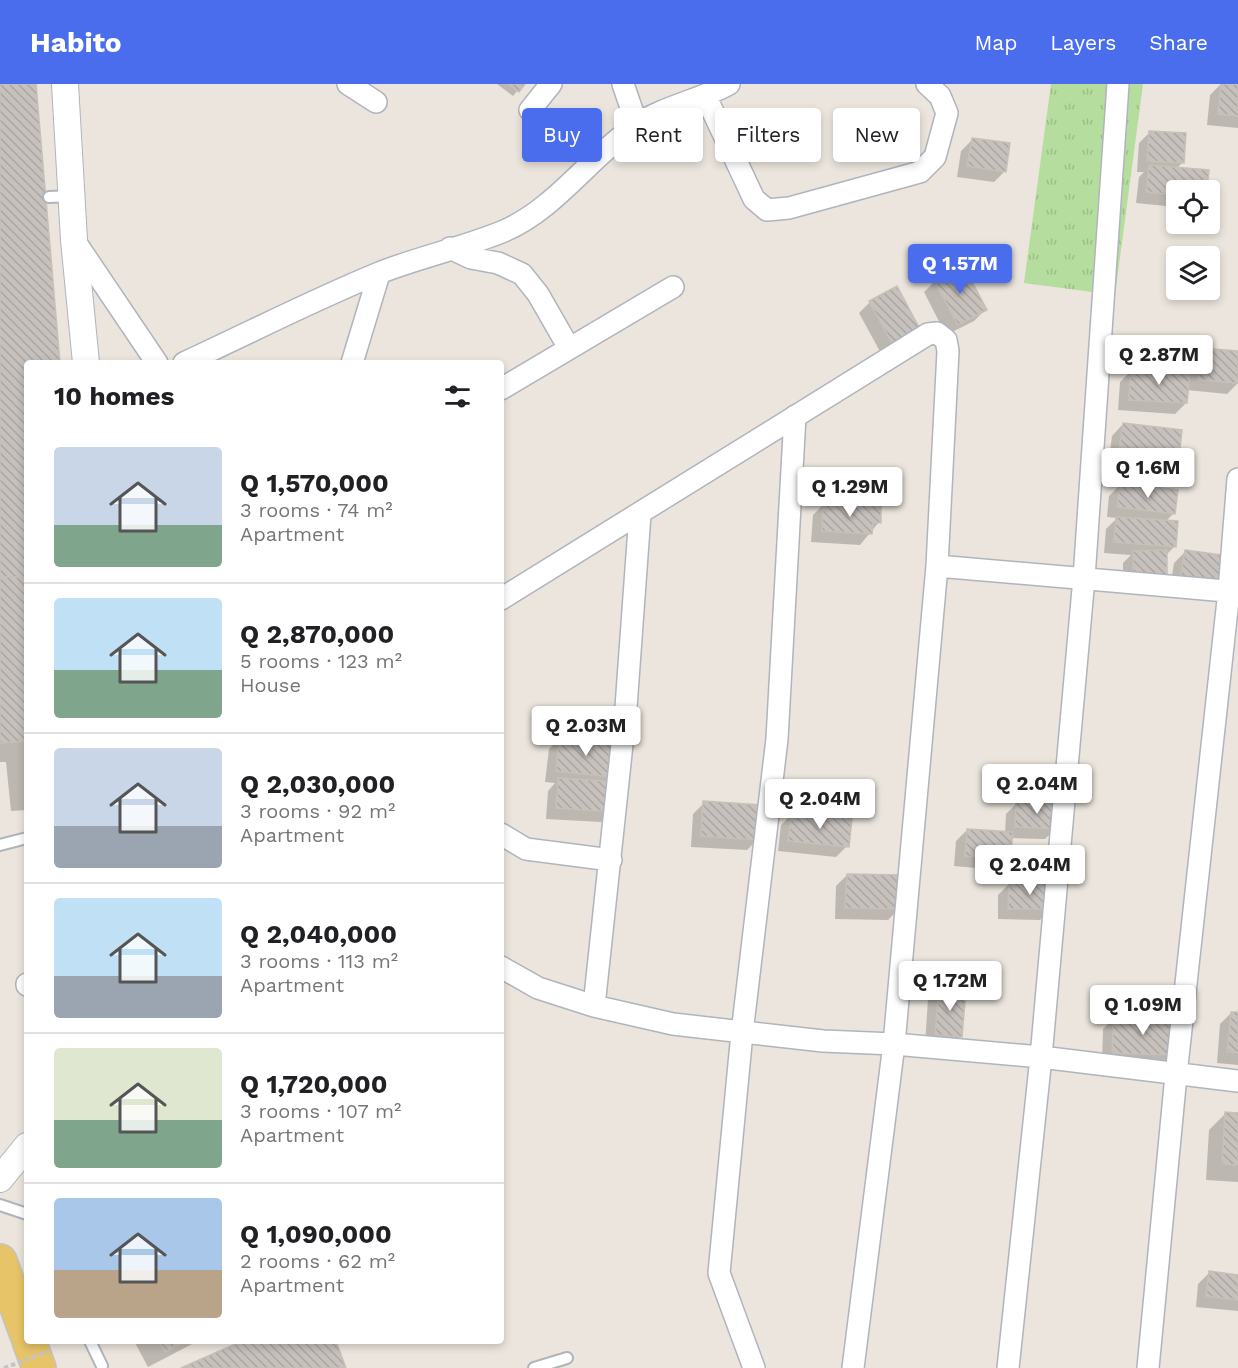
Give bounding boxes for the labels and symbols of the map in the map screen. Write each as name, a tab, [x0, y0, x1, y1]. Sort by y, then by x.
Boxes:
pin: Q 1.57M	[905, 244, 1015, 295]
pin: Q 2.87M	[1104, 335, 1214, 386]
pin: Q 1.6M	[1099, 448, 1197, 499]
pin: Q 1.29M	[795, 467, 905, 518]
pin: Q 2.03M	[531, 706, 641, 757]
pin: Q 2.04M	[982, 764, 1092, 815]
pin: Q 2.04M	[765, 779, 875, 830]
pin: Q 2.04M	[975, 845, 1085, 896]
pin: Q 1.72M	[895, 961, 1005, 1012]
pin: Q 1.09M	[1088, 985, 1198, 1036]

